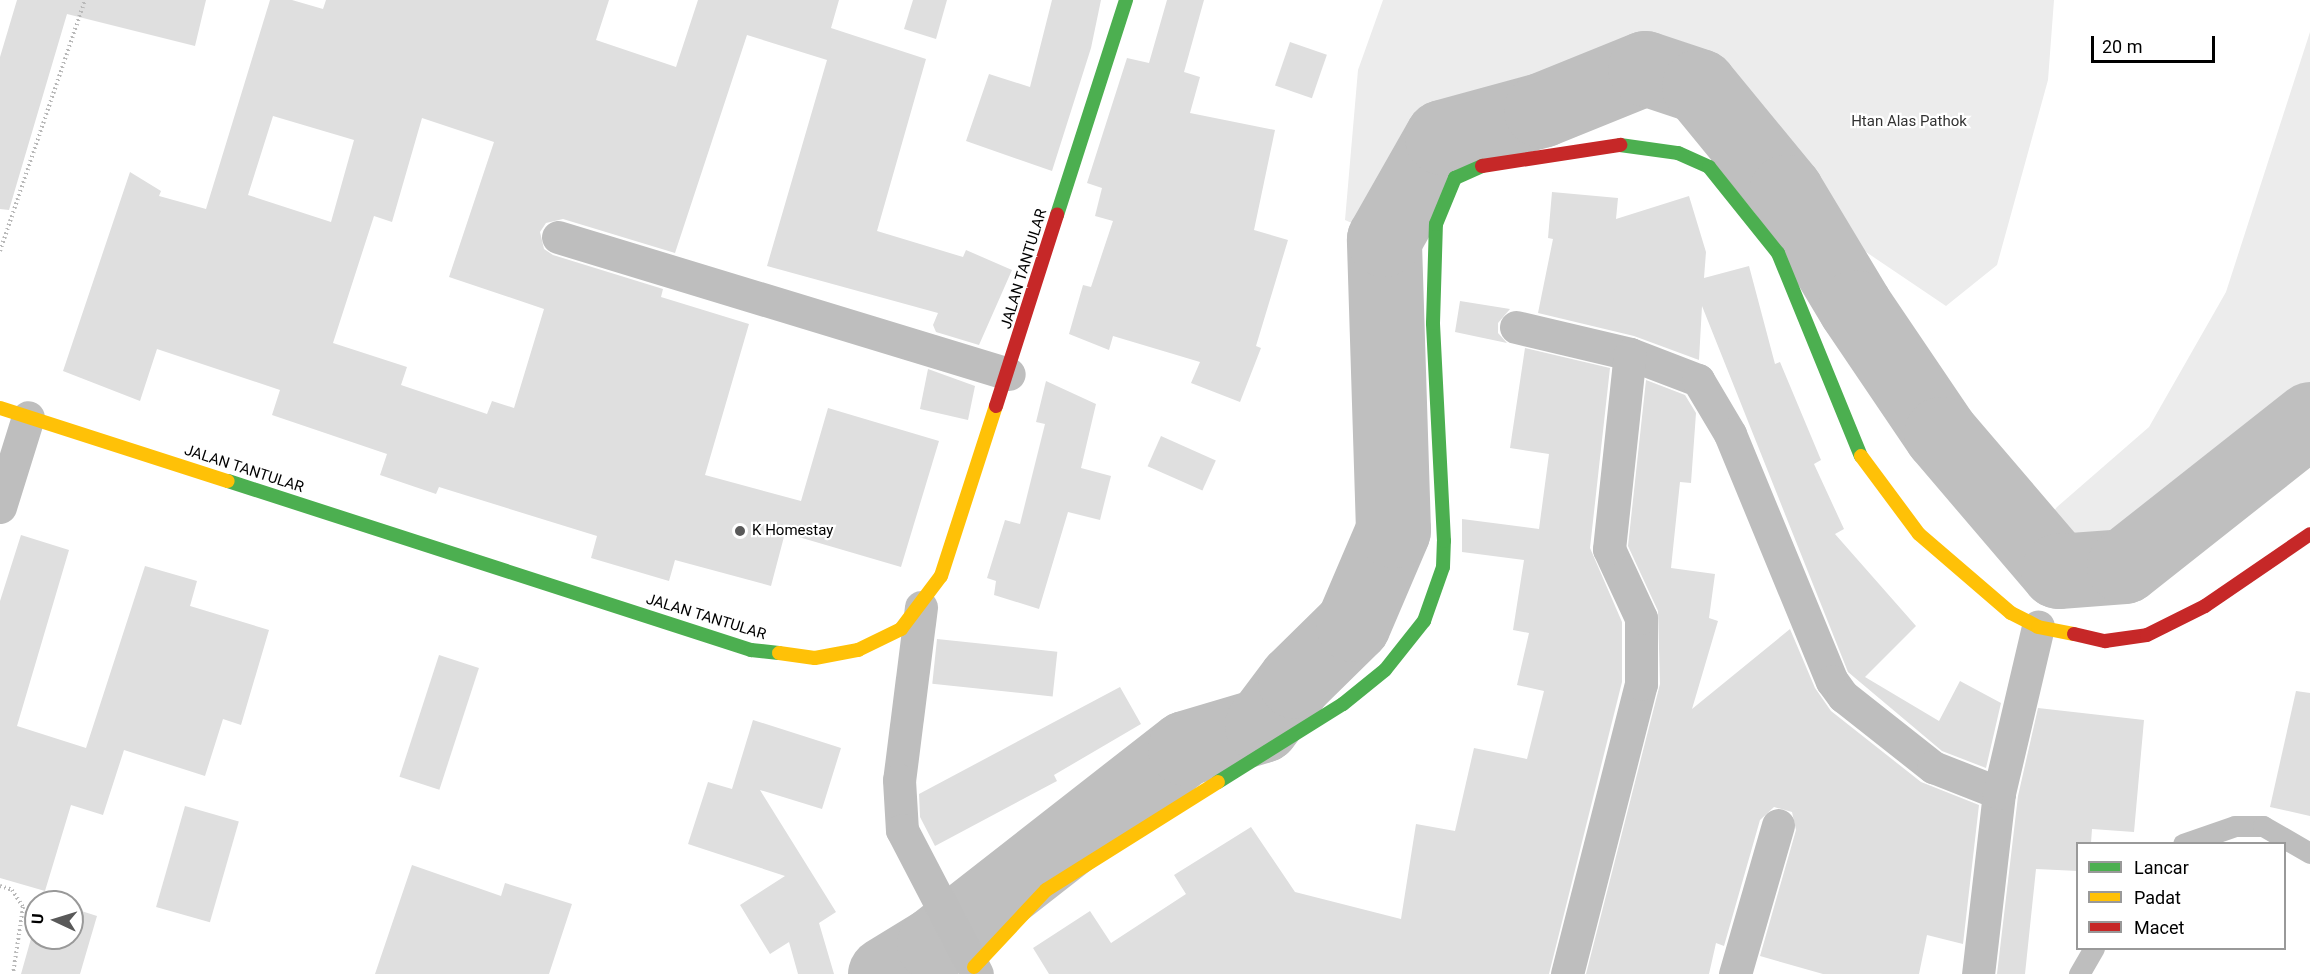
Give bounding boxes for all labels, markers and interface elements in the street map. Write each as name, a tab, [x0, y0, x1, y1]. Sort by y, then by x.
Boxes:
scale bar	[2094, 24, 2218, 62]
text: 20 m	[2102, 36, 2142, 57]
park label: Htan Alas Pathok	[1851, 113, 1967, 131]
street label: JALAN TANTULAR	[997, 207, 1051, 331]
street label: JALAN TANTULAR	[182, 441, 306, 497]
place label: K Homestay	[752, 522, 833, 540]
marker: K Homestay	[733, 524, 747, 538]
street label: JALAN TANTULAR	[644, 590, 768, 644]
legend	[2076, 842, 2286, 950]
text: Lancar	[2134, 857, 2189, 878]
text: Padat	[2134, 887, 2181, 908]
north arrow	[24, 890, 84, 950]
text: U	[28, 913, 47, 925]
text: Macet	[2134, 917, 2184, 938]

